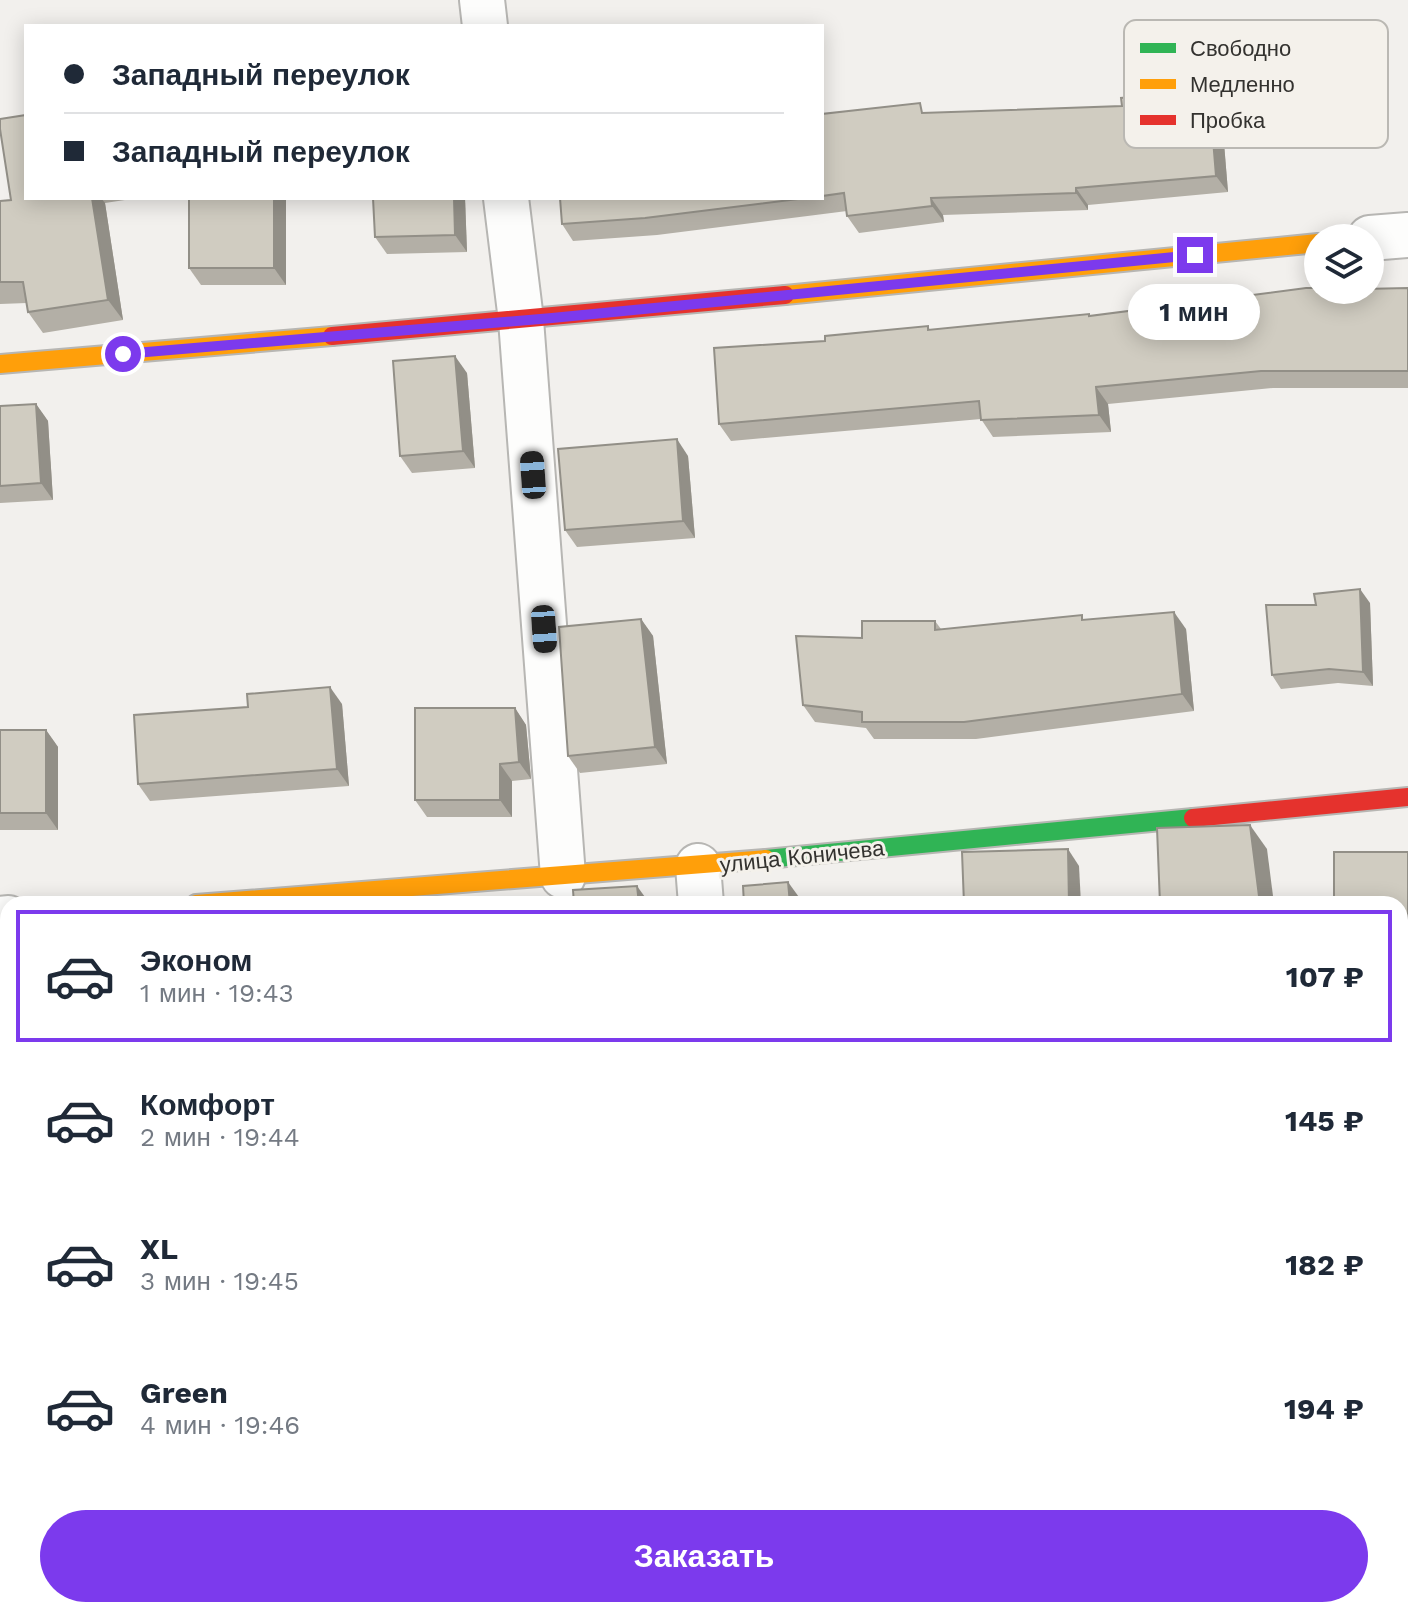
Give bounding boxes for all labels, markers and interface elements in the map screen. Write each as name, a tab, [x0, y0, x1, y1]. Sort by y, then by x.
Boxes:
legend	[1124, 20, 1388, 148]
text: Свободно	[1190, 36, 1291, 61]
text: Западный переулок	[112, 57, 410, 92]
text: Медленно	[1190, 72, 1295, 97]
text: Пробка	[1190, 108, 1266, 133]
text: Западный переулок	[112, 134, 410, 169]
map controls	[1304, 224, 1384, 304]
button: layers	[1304, 224, 1384, 304]
route end	[1177, 237, 1213, 273]
callout: 1 мин	[1129, 283, 1261, 339]
text: 1 мин	[1159, 297, 1229, 327]
route start	[105, 336, 141, 372]
car	[519, 450, 547, 500]
car	[530, 604, 558, 654]
street label: улица Коничева	[719, 835, 886, 878]
icon: car	[44, 940, 116, 1012]
text: Эконом	[140, 943, 253, 978]
text: 107 ₽	[1286, 959, 1364, 994]
text: 1 мин · 19:43	[140, 978, 294, 1008]
icon: car	[44, 1084, 116, 1156]
text: Комфорт	[140, 1087, 275, 1122]
text: 145 ₽	[1285, 1103, 1364, 1138]
text: 2 мин · 19:44	[140, 1122, 300, 1152]
icon: car	[44, 1228, 116, 1300]
text: XL	[140, 1231, 178, 1266]
text: 182 ₽	[1285, 1247, 1364, 1282]
text: 3 мин · 19:45	[140, 1266, 299, 1296]
icon: car	[44, 1372, 116, 1444]
text: Green	[140, 1375, 228, 1410]
text: 194 ₽	[1284, 1391, 1364, 1426]
text: 4 мин · 19:46	[140, 1410, 300, 1440]
button: Заказать	[40, 1510, 1368, 1602]

